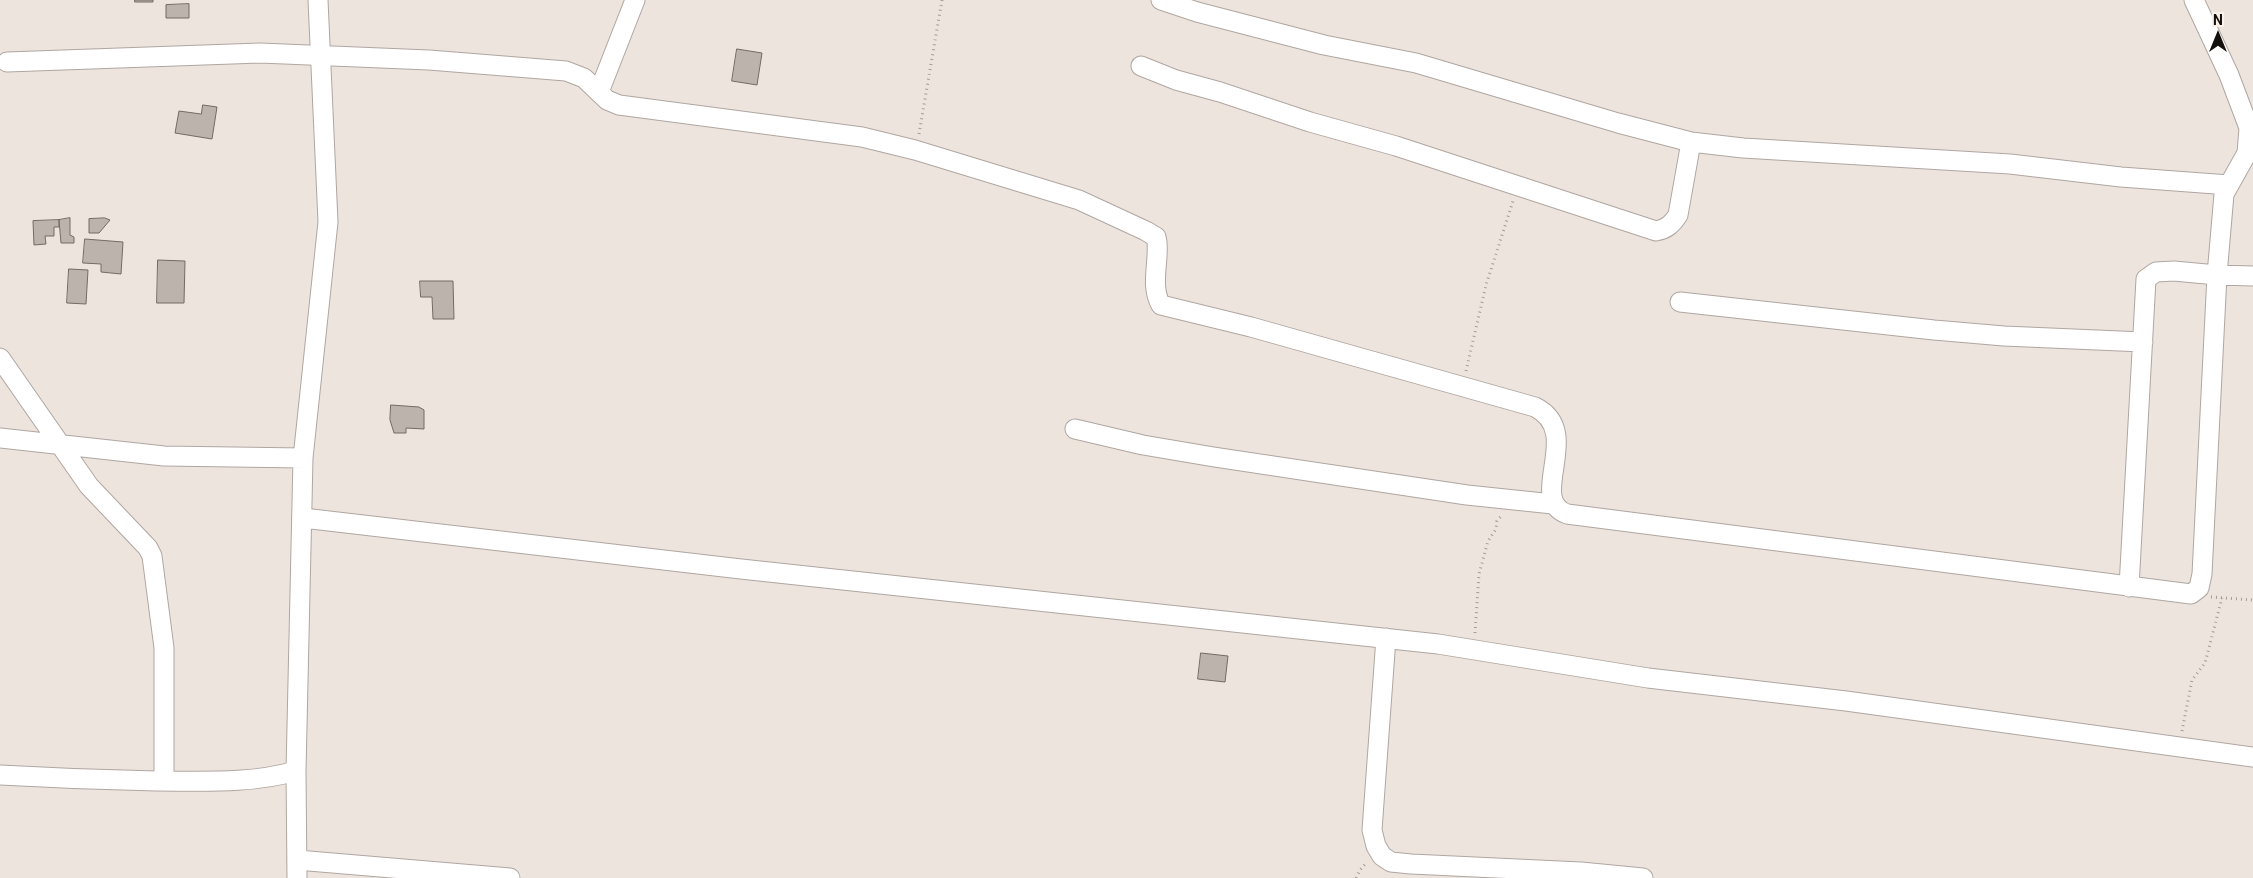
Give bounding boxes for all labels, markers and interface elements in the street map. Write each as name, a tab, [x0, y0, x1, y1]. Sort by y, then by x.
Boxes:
north arrow	[2193, 10, 2243, 60]
text: N	[2213, 12, 2223, 28]

